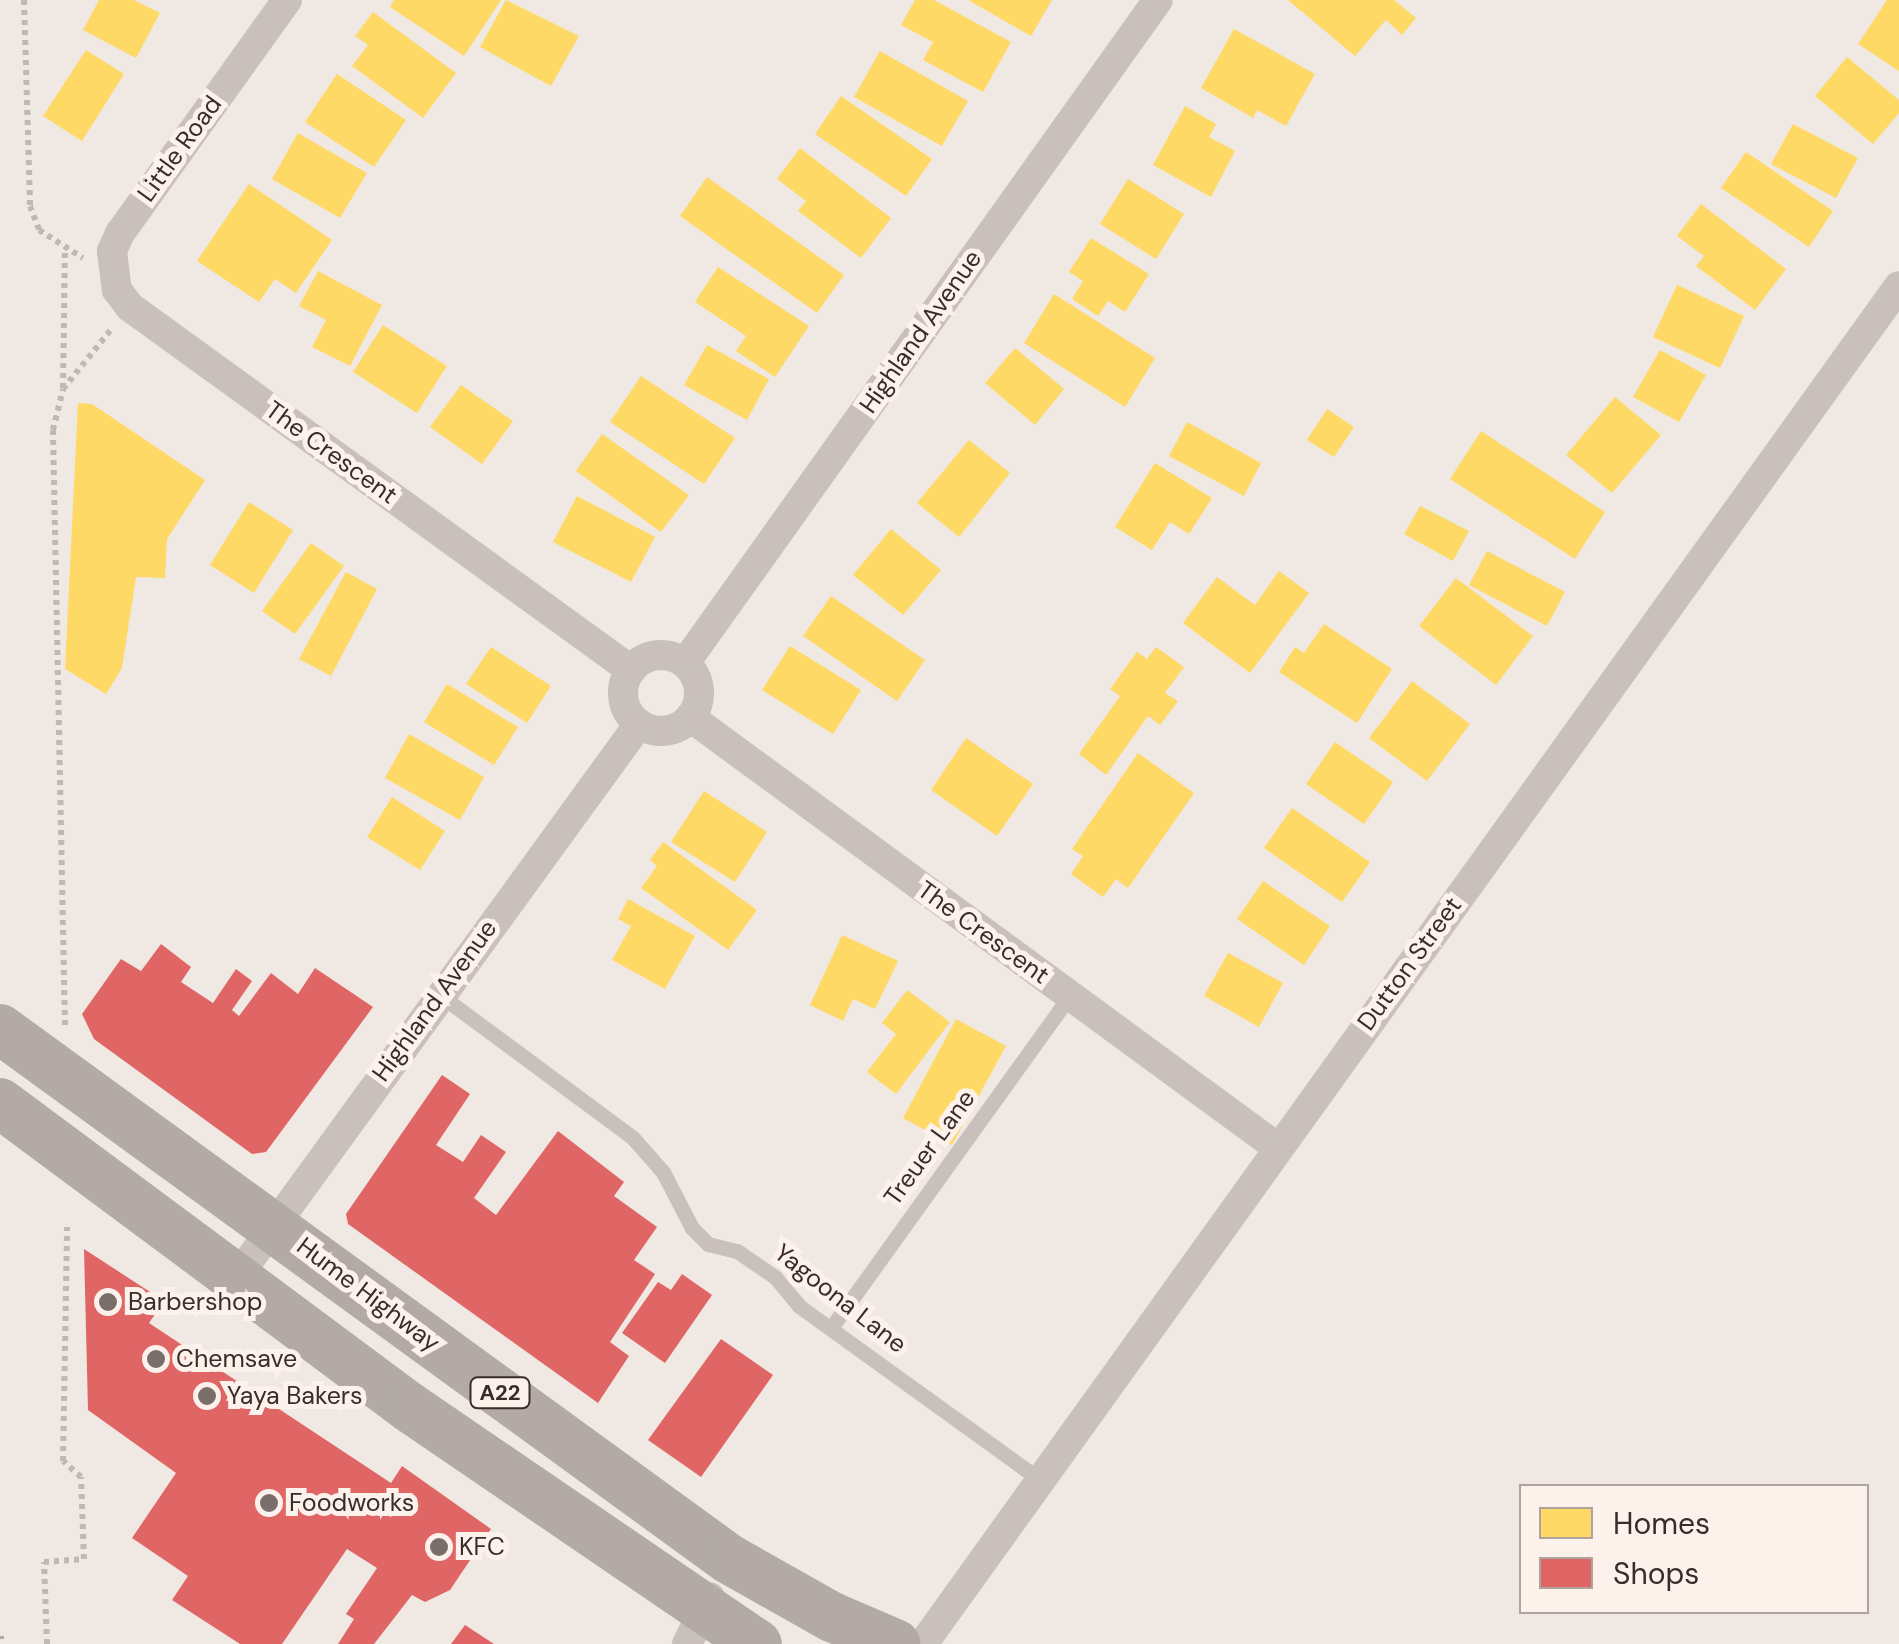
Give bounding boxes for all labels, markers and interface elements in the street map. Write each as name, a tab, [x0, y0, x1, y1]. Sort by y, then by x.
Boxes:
street label: Little Road	[132, 90, 228, 208]
street label: Highland Avenue	[854, 245, 988, 419]
street label: The Crescent	[259, 395, 403, 511]
street label: The Crescent	[911, 875, 1055, 991]
street label: Dutton Street	[1352, 891, 1468, 1037]
street label: Highland Avenue	[366, 914, 504, 1088]
street label: Treuer Lane	[878, 1084, 982, 1212]
street label: Hume Highway	[290, 1231, 446, 1359]
street label: Yagoona Lane	[768, 1238, 912, 1360]
place label: Barbershop	[128, 1287, 262, 1317]
marker: Barbershop	[97, 1291, 119, 1313]
place label: Chemsave	[176, 1344, 297, 1374]
marker: Chemsave	[145, 1348, 167, 1370]
road number: A22	[468, 1376, 532, 1410]
place label: Yaya Bakers	[227, 1381, 363, 1411]
marker: Yaya Bakers	[196, 1385, 218, 1407]
legend	[1519, 1484, 1869, 1614]
place label: Foodworks	[289, 1488, 414, 1518]
marker: Foodworks	[258, 1492, 280, 1514]
text: Homes	[1613, 1504, 1710, 1543]
place label: KFC	[459, 1532, 505, 1562]
marker: KFC	[428, 1536, 450, 1558]
text: Shops	[1613, 1554, 1699, 1593]

